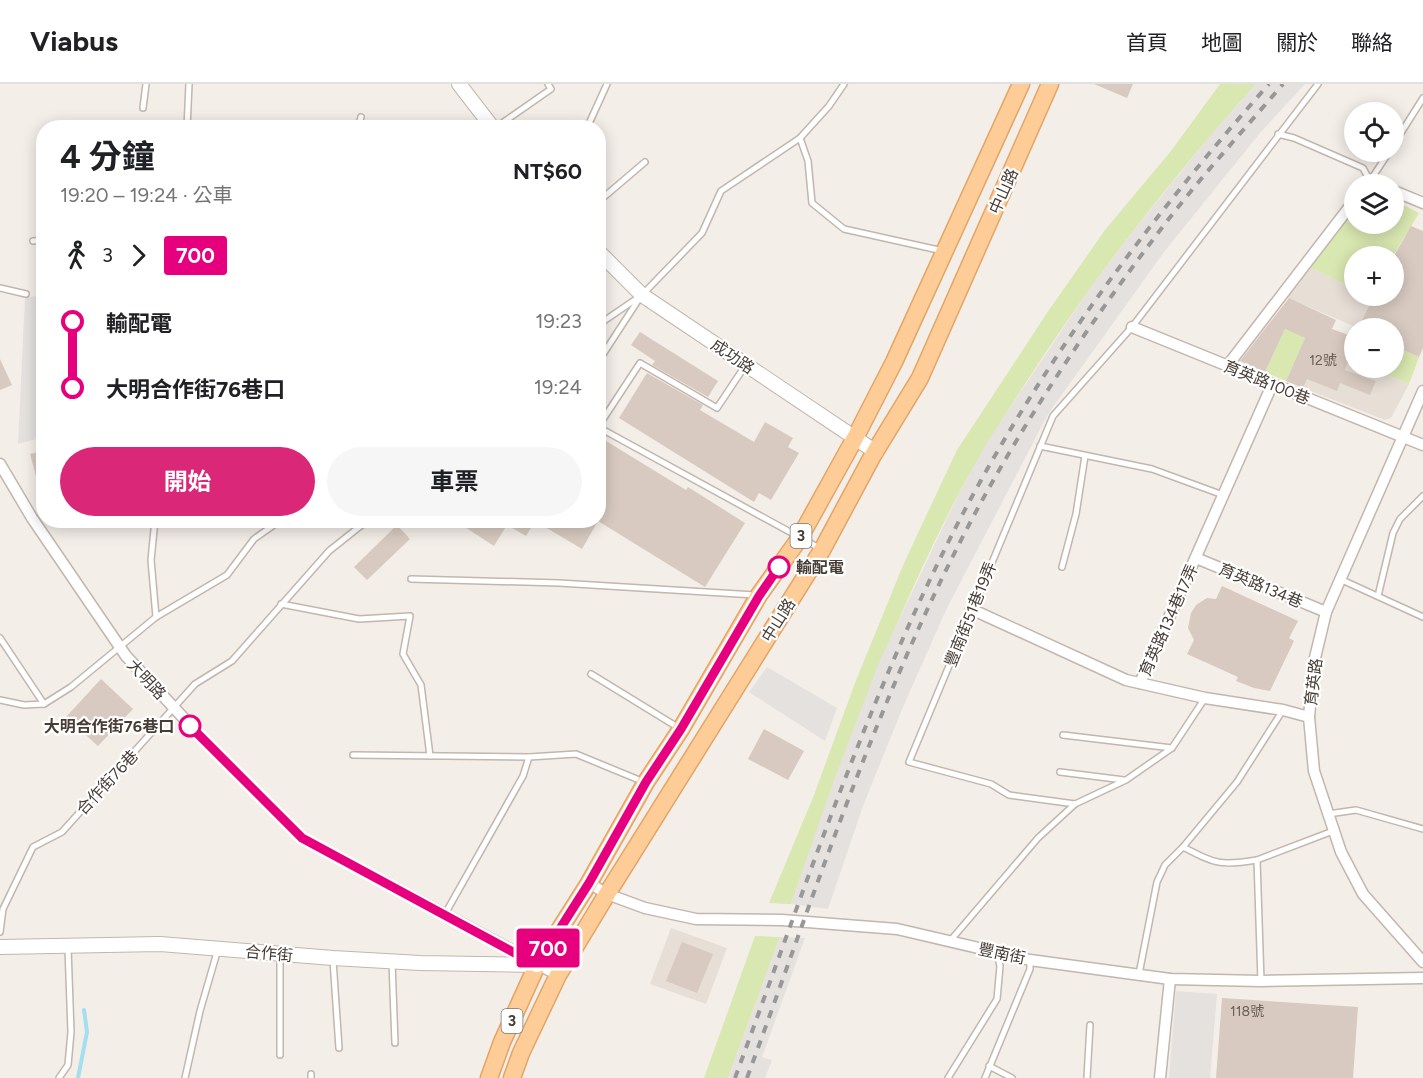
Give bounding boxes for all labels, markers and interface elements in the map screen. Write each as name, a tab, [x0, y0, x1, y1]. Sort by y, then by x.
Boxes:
text: Viabus	[30, 24, 118, 58]
text: 首頁	[1126, 30, 1168, 55]
text: 地圖	[1201, 30, 1243, 55]
text: 關於	[1276, 30, 1318, 55]
text: 聯絡	[1351, 30, 1393, 55]
map controls	[1344, 102, 1404, 378]
button: locate	[1344, 102, 1404, 162]
text: 4 分鐘	[60, 137, 155, 176]
text: NT$60	[513, 158, 582, 185]
street label: 中山路	[985, 165, 1022, 217]
button: layers	[1344, 174, 1404, 234]
text: 19:20 – 19:24 · 公車	[60, 183, 233, 207]
icon: walk	[60, 239, 93, 272]
icon: forward	[122, 239, 155, 272]
text: 3	[102, 243, 113, 267]
text: 700	[176, 243, 215, 268]
button: +	[1344, 246, 1404, 306]
text: 19:23	[535, 309, 582, 333]
text: 輸配電	[106, 310, 172, 337]
button: −	[1344, 318, 1404, 378]
street label: 成功路	[708, 335, 758, 378]
house number: 12號	[1309, 352, 1337, 369]
street label: 育英路100巷	[1221, 357, 1313, 408]
text: 19:24	[534, 375, 582, 399]
text: 大明合作街76巷口	[106, 376, 285, 403]
button: 開始	[60, 447, 315, 516]
button: 車票	[327, 447, 582, 516]
road number: 3	[790, 524, 812, 548]
marker: 輸配電	[768, 556, 790, 578]
place label: 輸配電	[796, 558, 844, 577]
street label: 豐南街51巷19弄	[941, 559, 1000, 669]
street label: 育英路134巷	[1216, 559, 1306, 612]
street label: 育英路134巷17弄	[1135, 561, 1202, 679]
street label: 中山路	[758, 595, 799, 646]
street label: 大明路	[123, 655, 170, 703]
street label: 育英路	[1301, 657, 1326, 707]
marker: 大明合作街76巷口	[179, 715, 201, 737]
place label: 大明合作街76巷口	[44, 717, 174, 736]
street label: 合作街76巷	[73, 746, 142, 819]
line badge: 700	[514, 928, 582, 968]
text: 700	[529, 936, 567, 961]
street label: 豐南街	[976, 939, 1027, 968]
street label: 合作街	[244, 942, 294, 965]
house number: 118號	[1230, 1003, 1264, 1020]
road number: 3	[502, 1009, 522, 1033]

